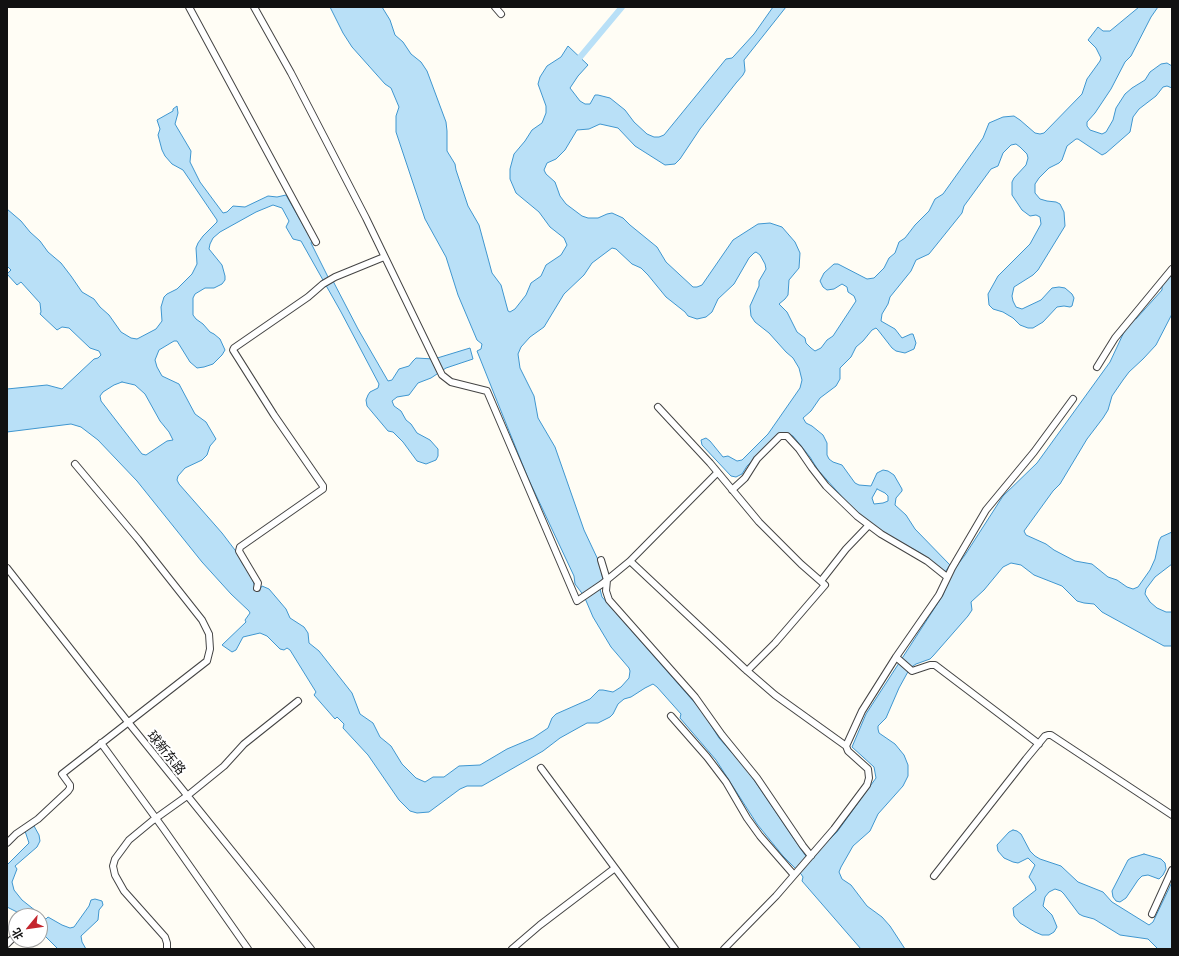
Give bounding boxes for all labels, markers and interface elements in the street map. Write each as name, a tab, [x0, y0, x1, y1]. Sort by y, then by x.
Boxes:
street label: 球新东路	[144, 728, 188, 778]
north arrow	[8, 908, 48, 948]
text: 北	[10, 926, 26, 942]

